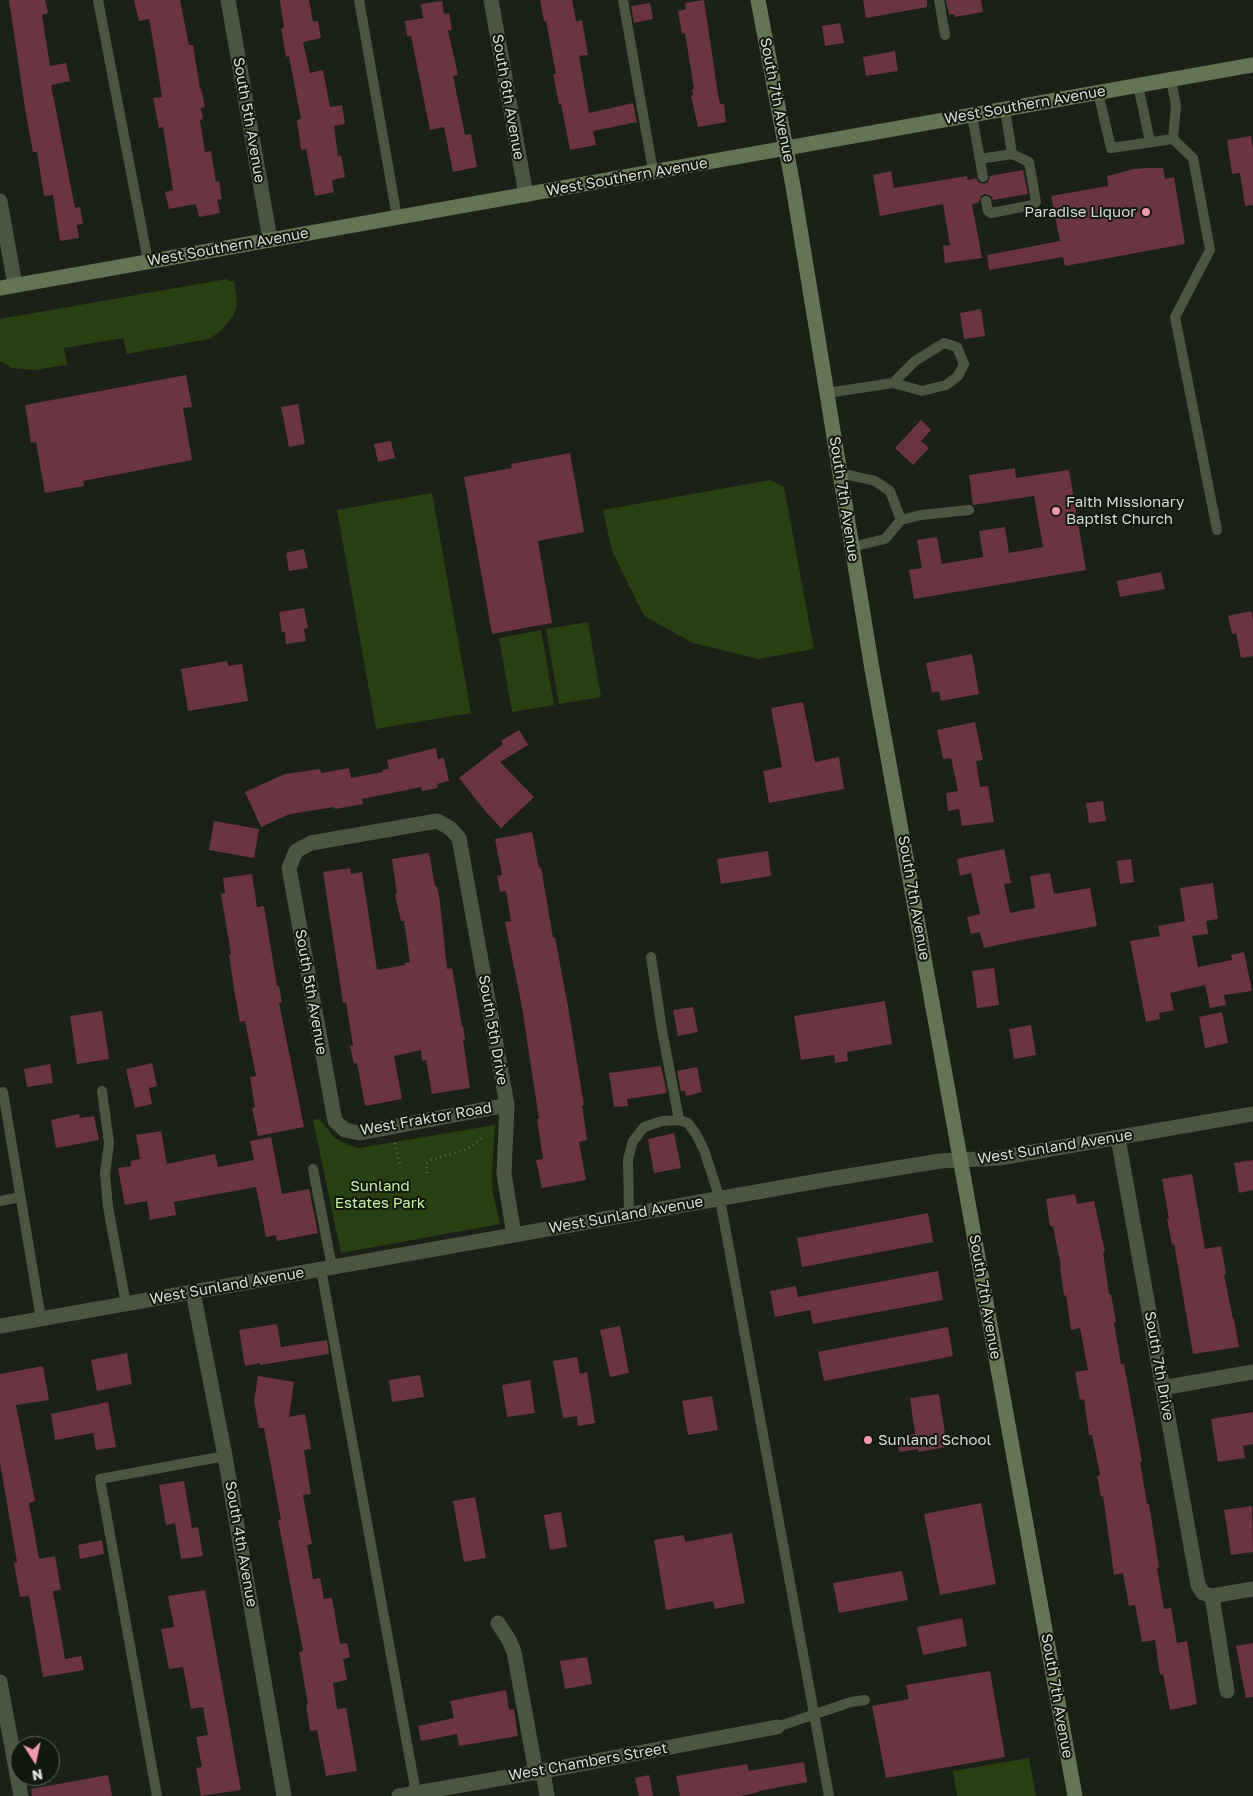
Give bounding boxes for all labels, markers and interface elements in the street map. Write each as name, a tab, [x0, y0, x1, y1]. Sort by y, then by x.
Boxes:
street label: South 6th Avenue	[488, 33, 528, 161]
street label: South 7th Avenue	[756, 36, 798, 164]
street label: South 5th Avenue	[229, 56, 269, 184]
street label: West Southern Avenue	[943, 82, 1107, 128]
street label: West Southern Avenue	[545, 154, 709, 200]
place label: Paradise Liquor	[1024, 203, 1136, 221]
marker: Paradise Liquor	[1140, 206, 1152, 218]
street label: West Southern Avenue	[146, 224, 310, 270]
street label: South 7th Avenue	[825, 435, 863, 563]
place label: Faith Missionary Baptist Church	[1066, 493, 1184, 528]
marker: Faith Missionary Baptist Church	[1050, 505, 1062, 517]
street label: South 7th Avenue	[894, 834, 934, 962]
street label: South 5th Avenue	[291, 928, 331, 1056]
street label: South 5th Drive	[474, 974, 512, 1086]
street label: West Fraktor Road	[359, 1099, 493, 1139]
street label: West Sunland Avenue	[976, 1126, 1134, 1168]
park label: Sunland Estates Park	[335, 1177, 425, 1212]
street label: West Sunland Avenue	[547, 1193, 705, 1237]
street label: South 7th Avenue	[965, 1233, 1005, 1361]
street label: West Sunland Avenue	[148, 1264, 306, 1308]
street label: South 7th Drive	[1141, 1310, 1177, 1422]
place label: Sunland School	[878, 1431, 991, 1449]
marker: Sunland School	[862, 1434, 874, 1446]
street label: South 4th Avenue	[221, 1480, 261, 1608]
street label: South 7th Avenue	[1037, 1632, 1077, 1760]
north arrow	[10, 1736, 60, 1786]
street label: West Chambers Street	[507, 1739, 669, 1785]
text: N	[31, 1766, 44, 1785]

